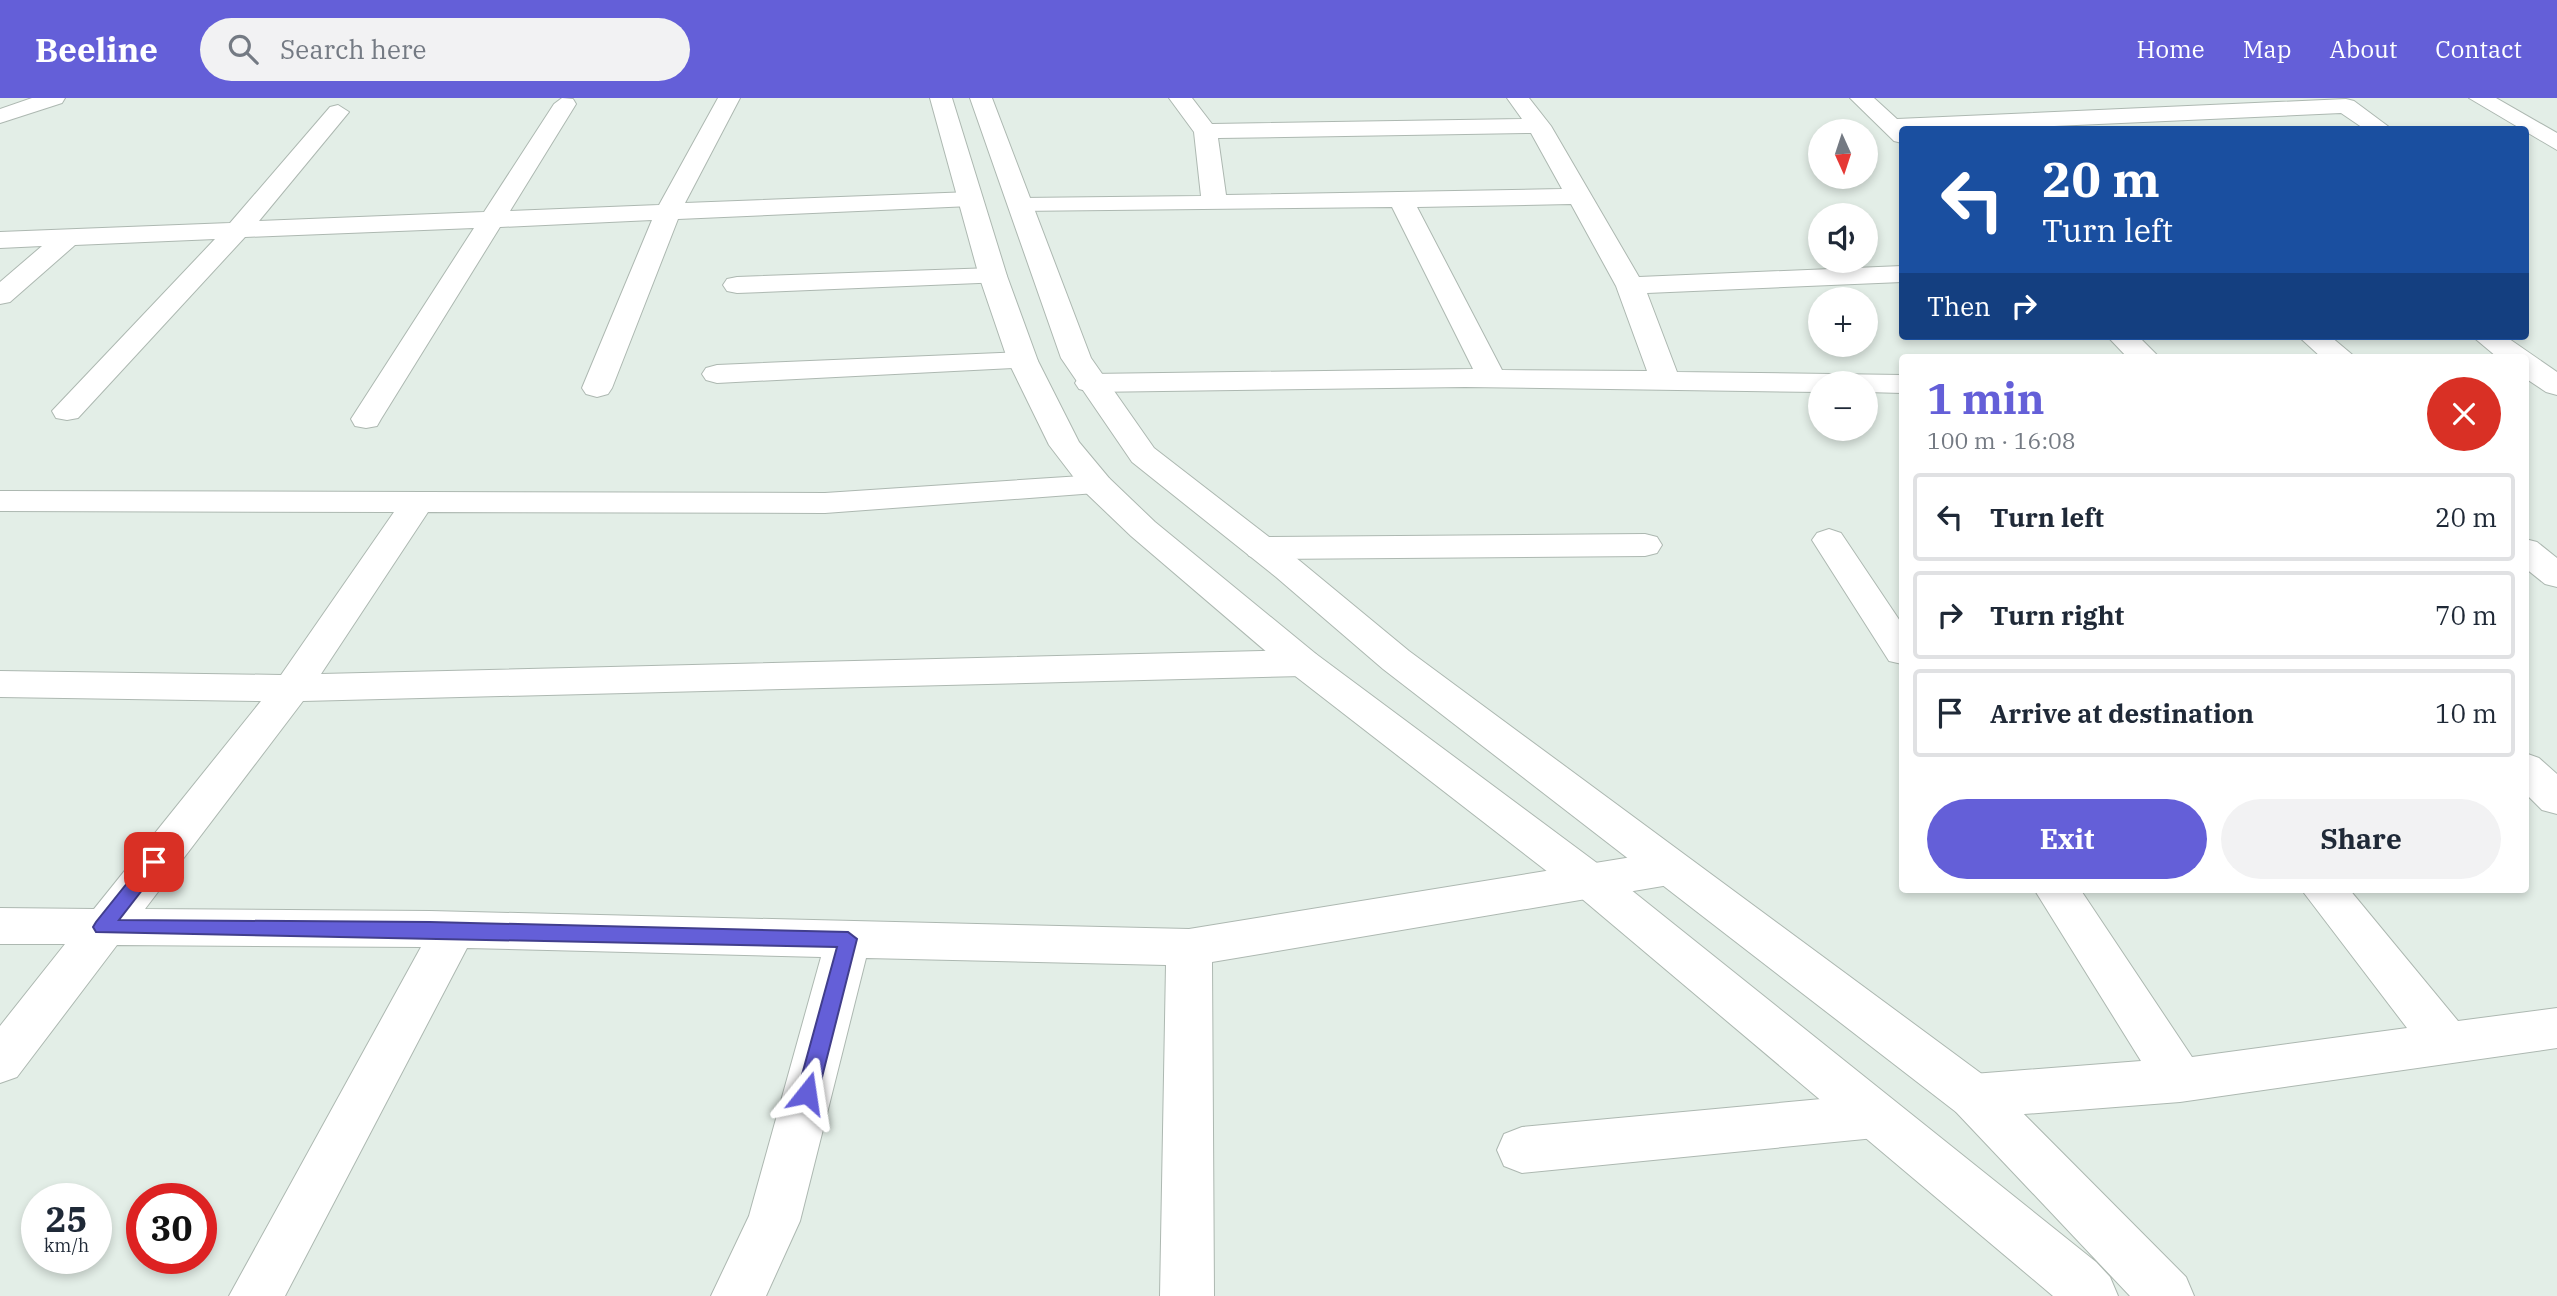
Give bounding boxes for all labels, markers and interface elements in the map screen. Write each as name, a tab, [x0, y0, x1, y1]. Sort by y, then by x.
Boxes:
search box	[200, 18, 690, 81]
text: Beeline	[35, 28, 158, 71]
icon: search	[224, 30, 262, 68]
text: Search here	[280, 32, 426, 66]
text: Home	[2137, 33, 2205, 65]
text: Map	[2243, 33, 2291, 65]
text: About	[2329, 33, 2397, 65]
text: Contact	[2435, 33, 2522, 65]
north arrow	[1808, 119, 1878, 189]
map controls	[1808, 119, 1878, 441]
text: 20 m	[2042, 147, 2160, 210]
icon: left	[1927, 154, 2018, 245]
button: sound	[1808, 203, 1878, 273]
text: Turn left	[2042, 209, 2173, 251]
button: +	[1808, 287, 1878, 357]
icon: right	[2005, 287, 2043, 325]
text: Then	[1927, 289, 1991, 323]
button: −	[1808, 371, 1878, 441]
text: 1 min	[1927, 371, 2045, 426]
button: close	[2427, 377, 2501, 451]
text: 100 m · 16:08	[1927, 425, 2076, 455]
icon: left	[1931, 498, 1969, 536]
text: Turn left	[1990, 500, 2104, 534]
text: 20 m	[2435, 500, 2497, 534]
icon: right	[1931, 596, 1969, 634]
text: Turn right	[1990, 598, 2124, 632]
text: 70 m	[2435, 598, 2497, 632]
icon: arrive	[1931, 694, 1969, 732]
text: Arrive at destination	[1990, 696, 2254, 730]
text: 10 m	[2435, 696, 2497, 730]
button: Exit	[1927, 799, 2207, 879]
button: Share	[2221, 799, 2501, 879]
pin	[124, 832, 184, 892]
icon: arrive	[135, 843, 173, 881]
position arrow	[770, 1056, 844, 1130]
speed limit sign: 30	[126, 1183, 217, 1274]
text: 25	[45, 1196, 88, 1242]
text: km/h	[44, 1234, 89, 1257]

